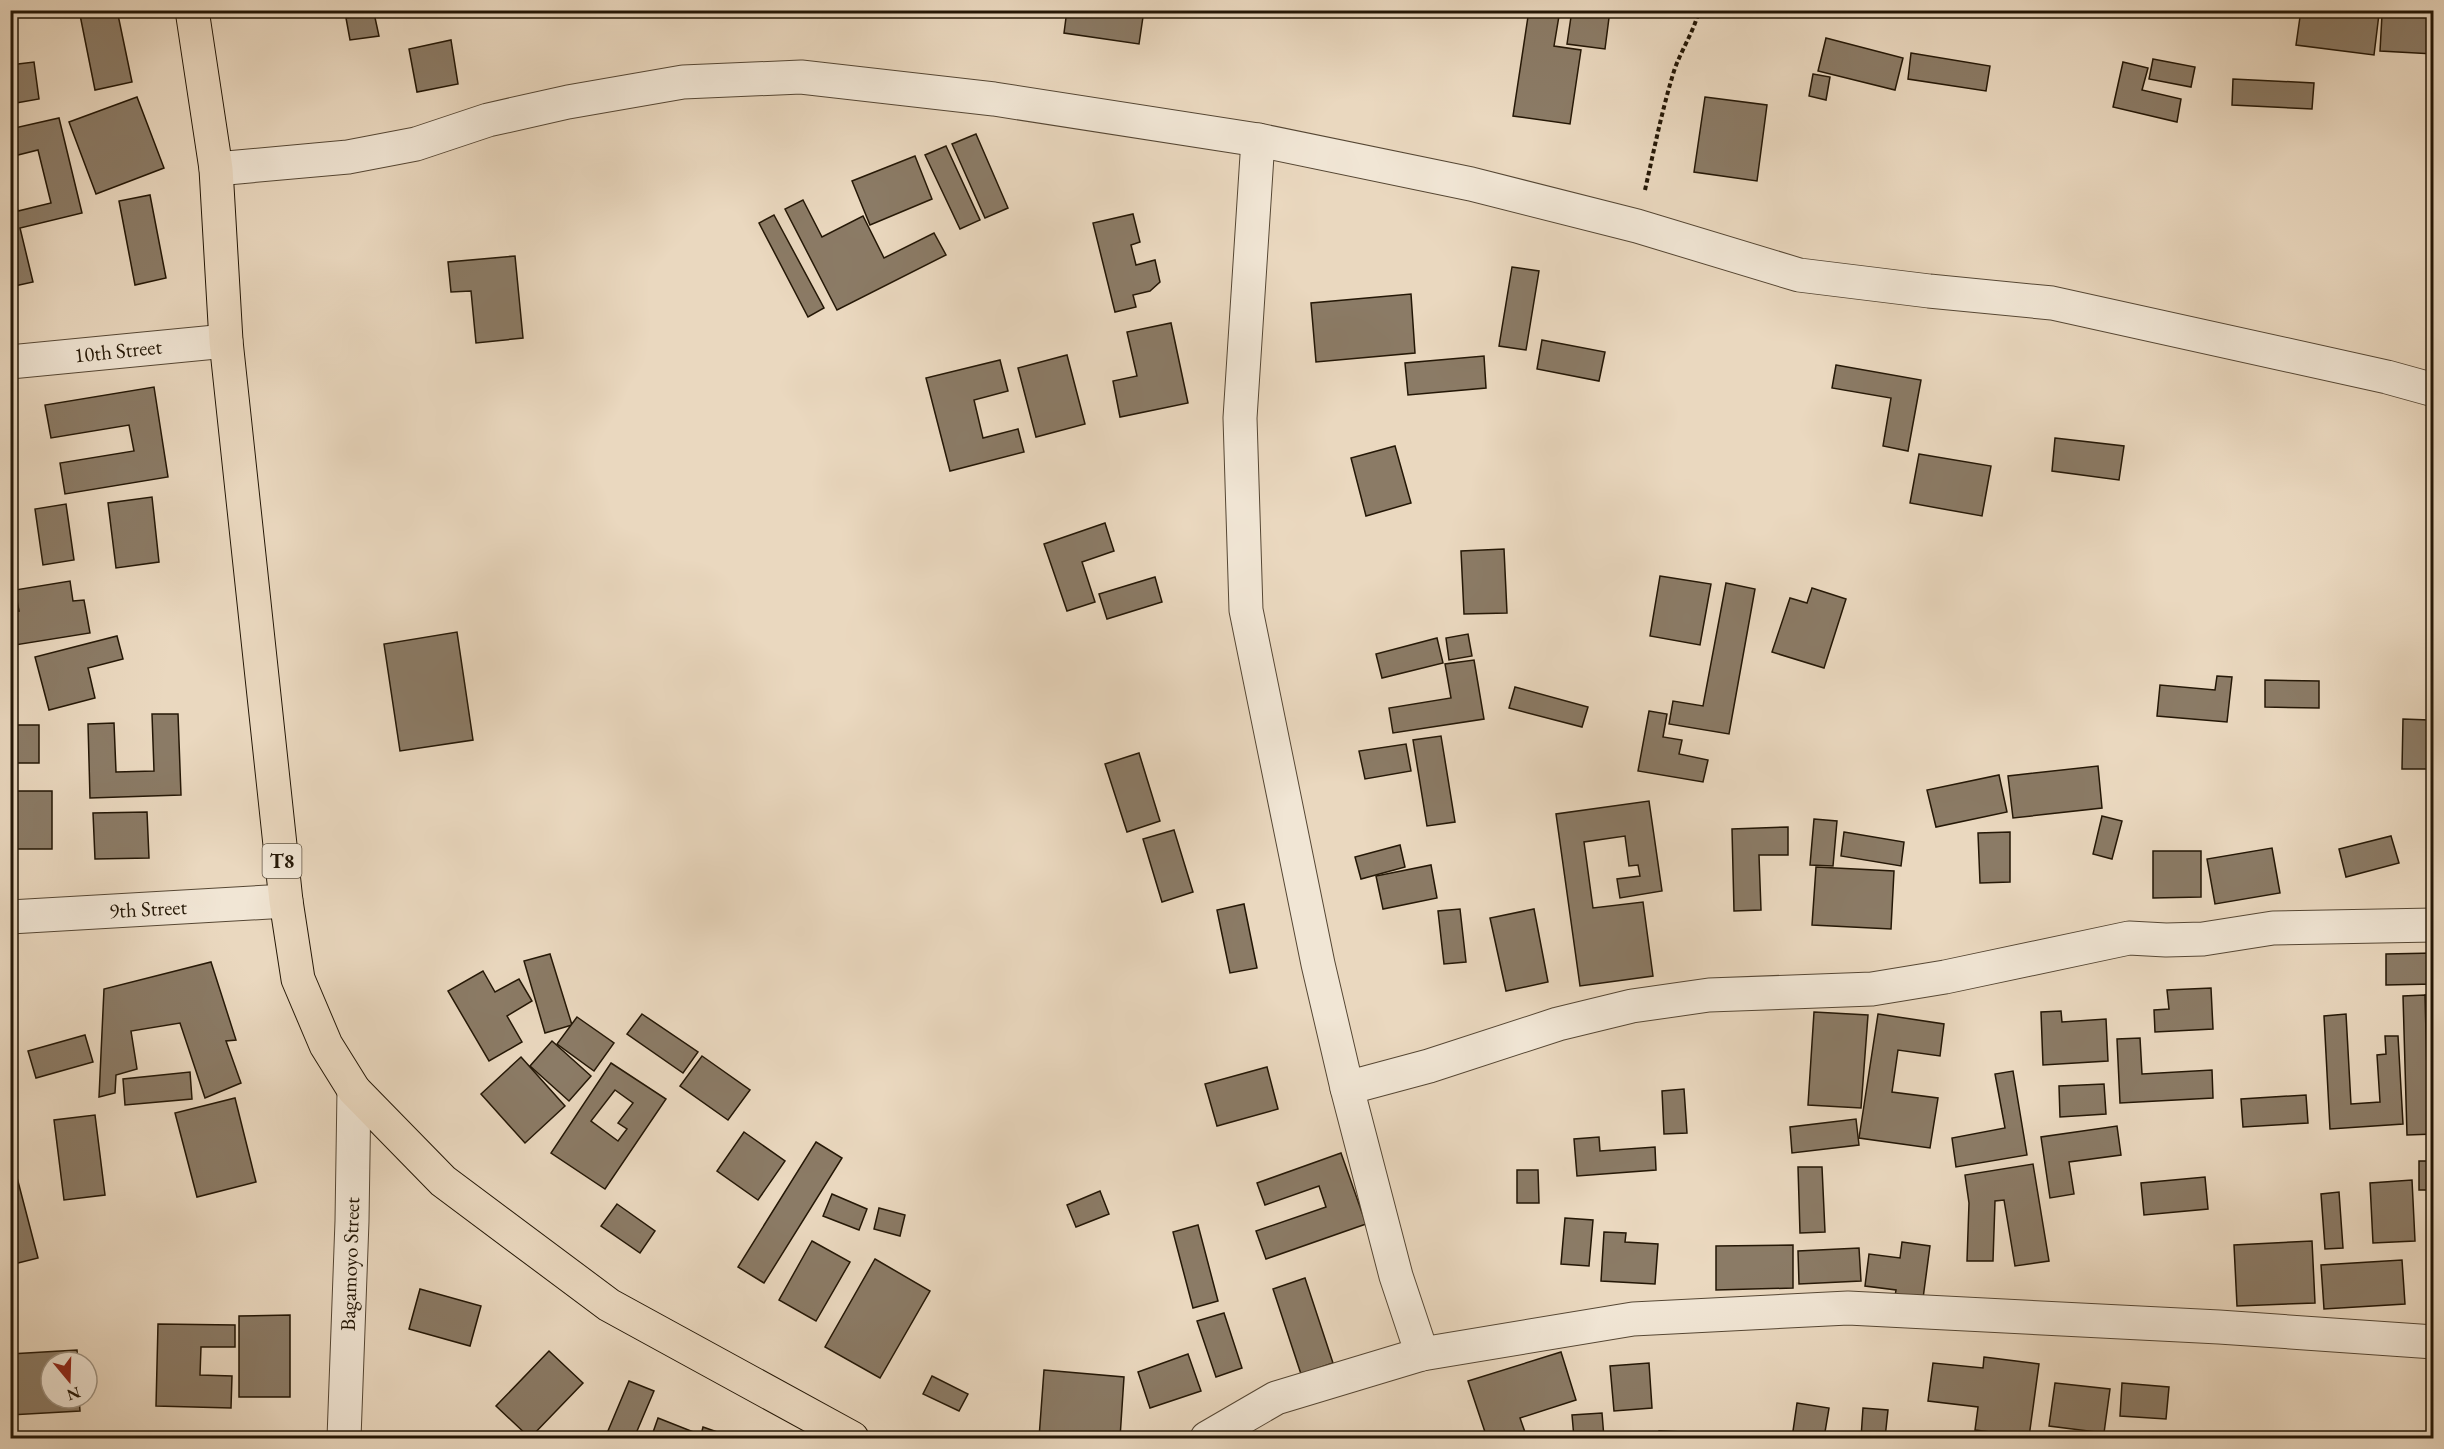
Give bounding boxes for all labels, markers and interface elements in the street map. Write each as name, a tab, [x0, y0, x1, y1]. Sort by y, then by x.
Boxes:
street label: 10th Street	[73, 332, 163, 369]
road number: T8	[262, 844, 302, 878]
street label: 9th Street	[108, 893, 188, 924]
street label: Bagamoyo Street	[334, 1196, 365, 1331]
north arrow	[39, 1350, 99, 1410]
text: N	[64, 1382, 83, 1406]

